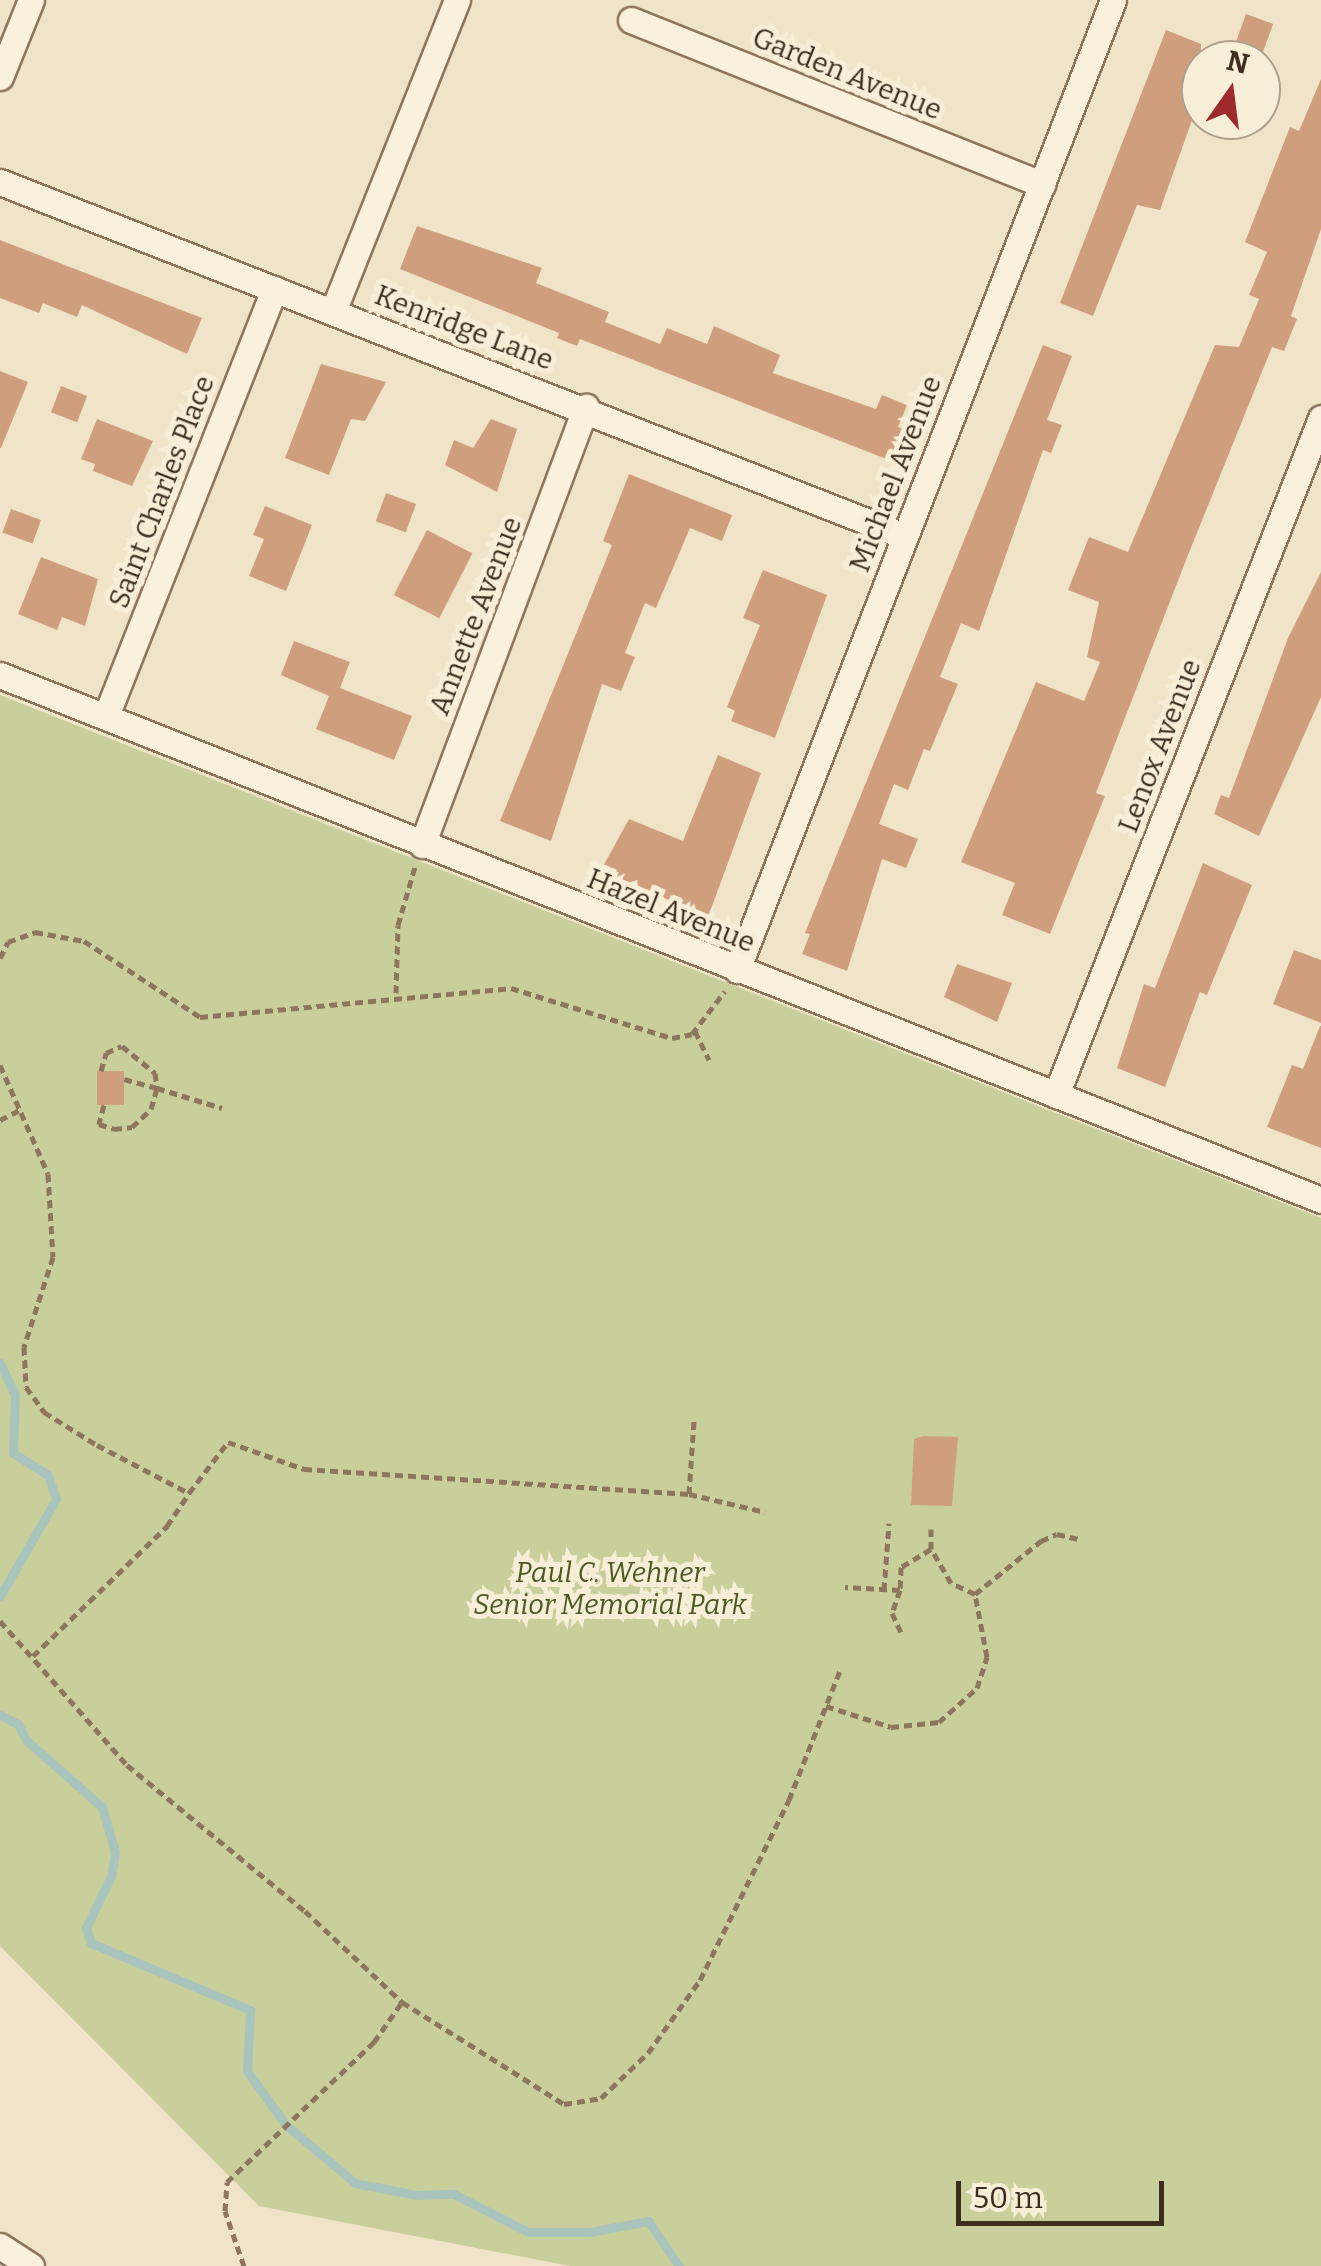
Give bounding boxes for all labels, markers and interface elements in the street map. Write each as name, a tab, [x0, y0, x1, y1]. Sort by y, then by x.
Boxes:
street label: Garden Avenue	[748, 21, 946, 127]
north arrow	[1181, 40, 1281, 140]
text: N	[1223, 44, 1252, 81]
street label: Kenridge Lane	[370, 279, 558, 377]
street label: Saint Charles Place	[102, 371, 222, 613]
street label: Michael Avenue	[843, 371, 949, 577]
street label: Annette Avenue	[423, 512, 529, 720]
street label: Lenox Avenue	[1112, 655, 1208, 837]
street label: Hazel Avenue	[582, 862, 760, 960]
park label: Paul C. Wehner Senior Memorial Park	[473, 1556, 747, 1622]
scale bar	[961, 2161, 1168, 2223]
text: 50 m	[973, 2180, 1043, 2216]

